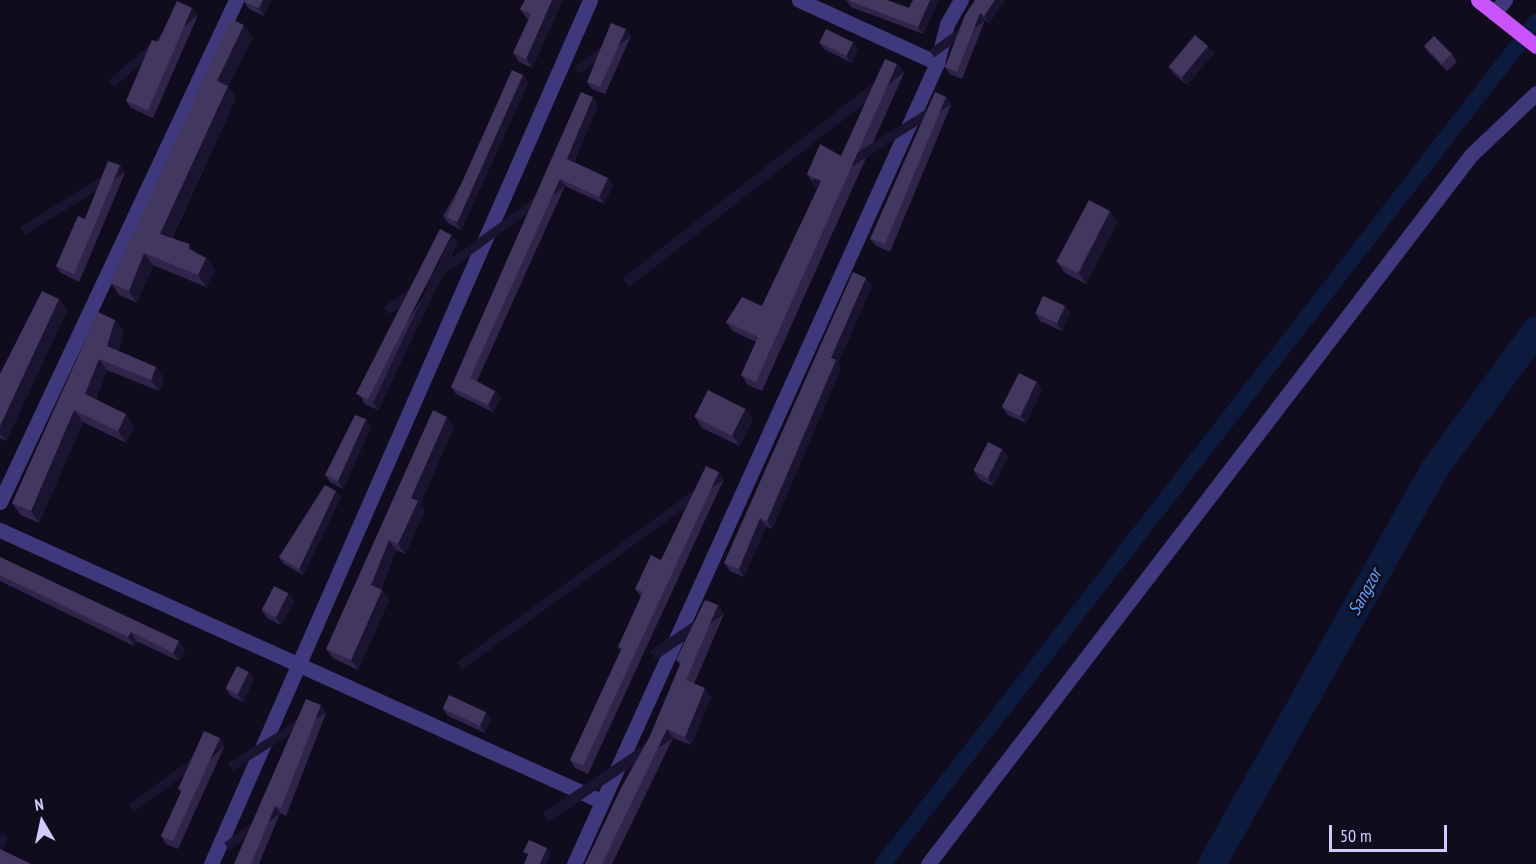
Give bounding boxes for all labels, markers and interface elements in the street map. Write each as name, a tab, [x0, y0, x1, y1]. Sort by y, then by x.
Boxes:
water label: Sangzor	[1344, 565, 1386, 619]
north arrow	[12, 792, 72, 852]
text: N	[33, 794, 45, 815]
scale bar	[1332, 813, 1450, 851]
text: 50 m	[1340, 824, 1372, 847]

